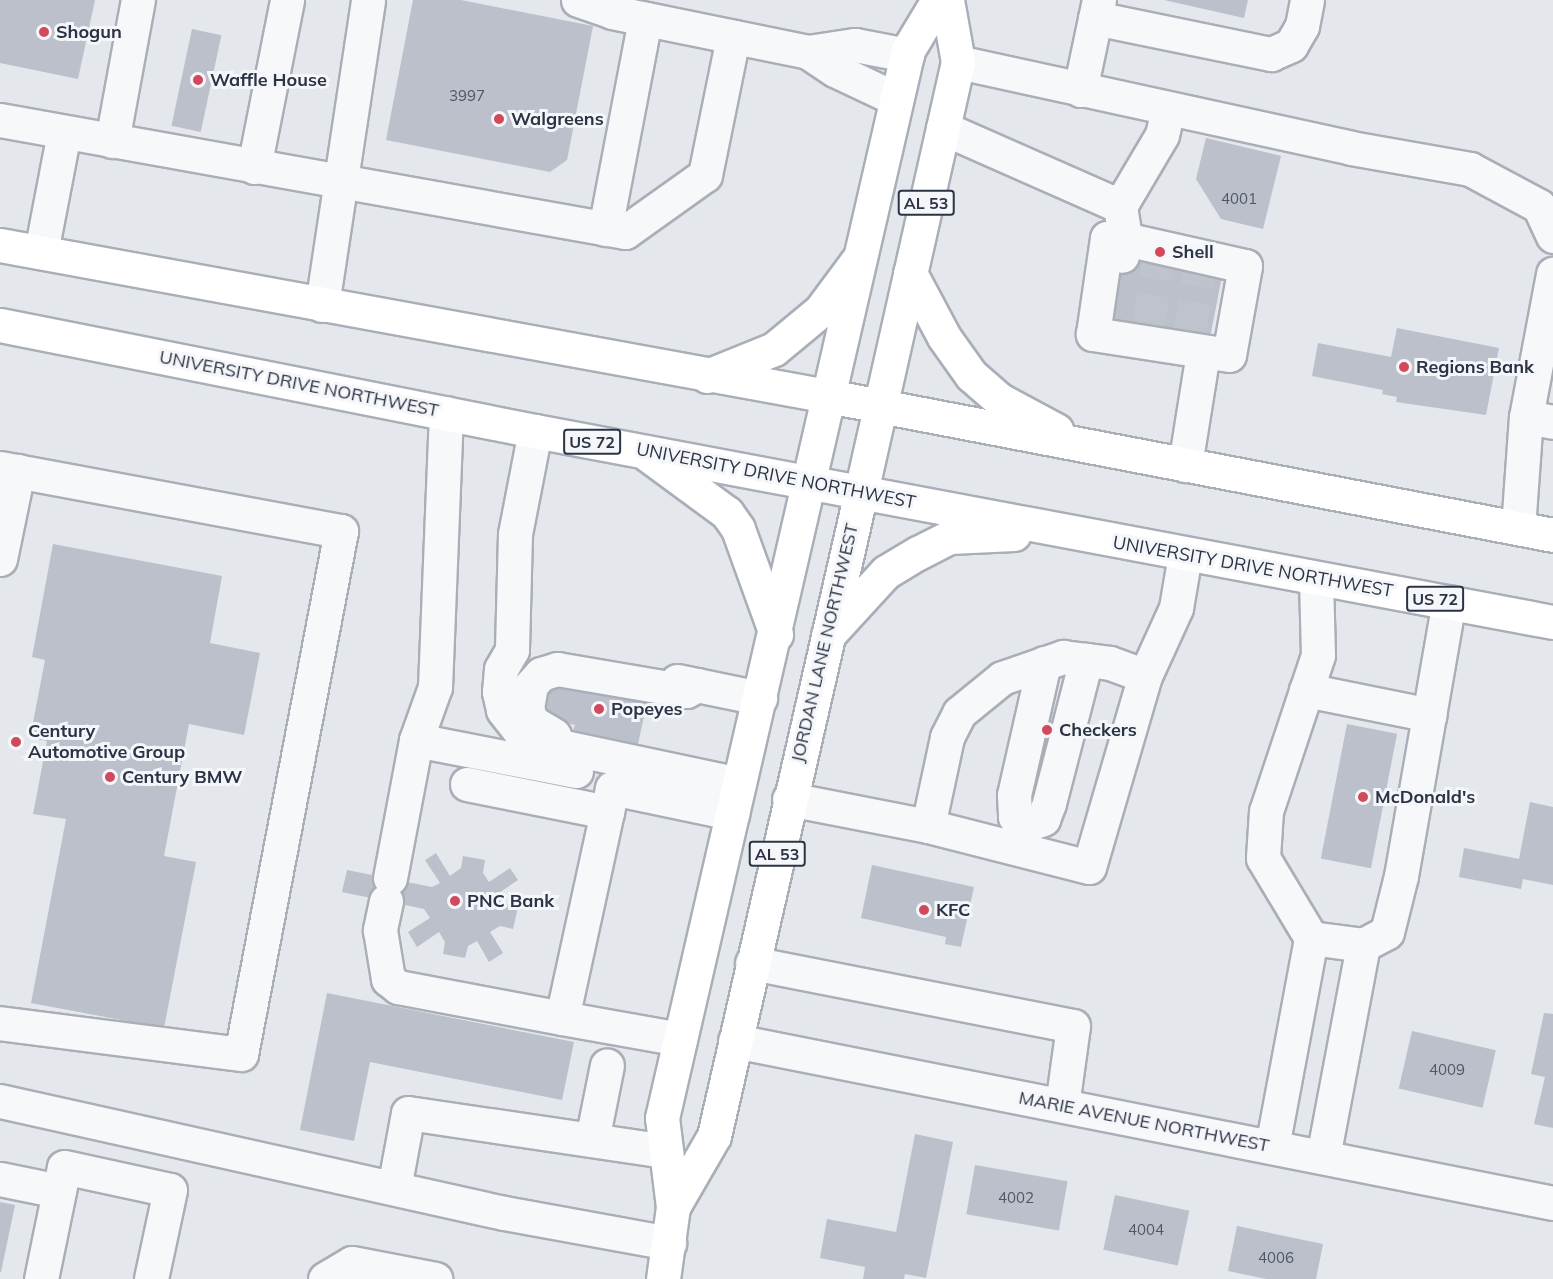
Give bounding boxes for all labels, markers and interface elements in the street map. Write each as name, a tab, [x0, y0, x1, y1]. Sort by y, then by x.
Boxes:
place label: Shogun	[56, 21, 122, 43]
marker: Shogun	[37, 25, 51, 39]
place label: Waffle House	[210, 69, 327, 91]
marker: Waffle House	[191, 73, 205, 87]
house number: 3997	[449, 87, 485, 105]
place label: Walgreens	[511, 108, 604, 130]
marker: Walgreens	[492, 112, 506, 126]
road number: AL 53	[898, 190, 954, 216]
house number: 4001	[1221, 190, 1257, 208]
place label: Shell	[1172, 241, 1214, 263]
marker: Shell	[1153, 245, 1167, 259]
street label: UNIVERSITY DRIVE NORTHWEST	[157, 346, 441, 422]
place label: Regions Bank	[1416, 356, 1534, 378]
marker: Regions Bank	[1397, 360, 1411, 374]
road number: US 72	[562, 429, 622, 455]
street label: UNIVERSITY DRIVE NORTHWEST	[634, 438, 918, 514]
street label: JORDAN LANE NORTHWEST	[787, 521, 863, 765]
street label: UNIVERSITY DRIVE NORTHWEST	[1111, 532, 1395, 602]
road number: US 72	[1405, 586, 1465, 612]
place label: Popeyes	[611, 698, 683, 720]
marker: Popeyes	[592, 702, 606, 716]
place label: Checkers	[1059, 719, 1137, 741]
place label: Century Automotive Group	[28, 721, 185, 764]
marker: Checkers	[1040, 723, 1054, 737]
marker: Century Automotive Group	[9, 735, 23, 749]
place label: Century BMW	[122, 766, 243, 788]
marker: Century BMW	[103, 770, 117, 784]
place label: McDonald's	[1375, 786, 1475, 808]
marker: McDonald's	[1356, 790, 1370, 804]
road number: AL 53	[748, 841, 806, 867]
place label: PNC Bank	[467, 890, 554, 912]
marker: PNC Bank	[448, 894, 462, 908]
place label: KFC	[936, 899, 970, 921]
marker: KFC	[917, 903, 931, 917]
house number: 4009	[1429, 1061, 1465, 1079]
street label: MARIE AVENUE NORTHWEST	[1017, 1087, 1271, 1157]
house number: 4002	[998, 1189, 1034, 1207]
house number: 4004	[1128, 1221, 1164, 1239]
house number: 4006	[1258, 1249, 1294, 1267]

